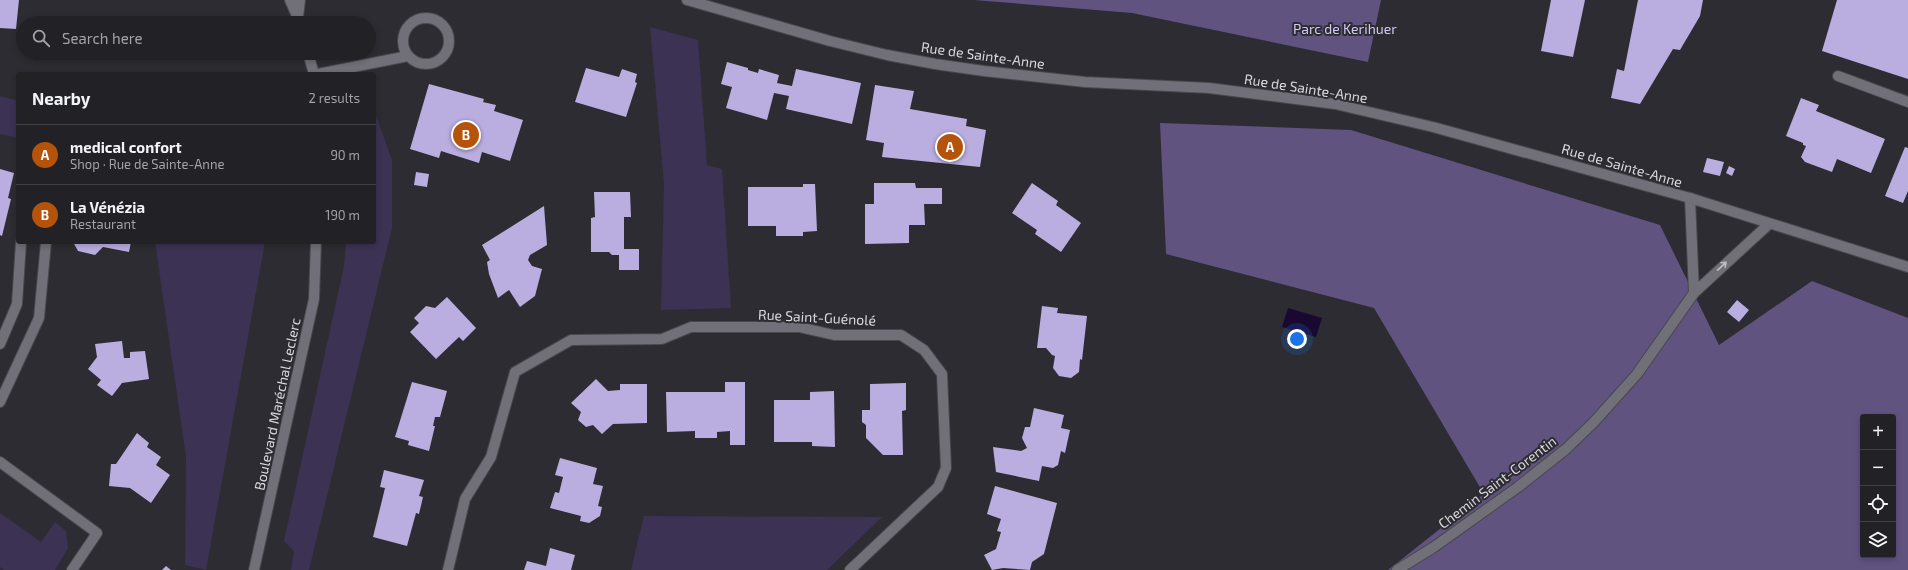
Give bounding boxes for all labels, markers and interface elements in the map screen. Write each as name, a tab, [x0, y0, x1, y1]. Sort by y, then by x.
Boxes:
search box	[16, 16, 376, 60]
park label: Parc de Kerihuer	[1293, 20, 1397, 37]
icon: search	[30, 27, 52, 49]
text: Search here	[62, 29, 143, 47]
street label: Rue de Sainte-Anne	[920, 38, 1046, 72]
street label: Rue de Sainte-Anne	[1243, 70, 1369, 106]
text: Nearby	[32, 88, 90, 108]
text: 2 results	[308, 90, 360, 106]
pin: B	[453, 120, 479, 150]
pin: A	[937, 132, 963, 162]
text: medical confort	[70, 138, 182, 156]
street label: Rue de Sainte-Anne	[1560, 140, 1684, 190]
text: A	[41, 147, 49, 163]
text: 90 m	[330, 147, 360, 163]
text: Shop · Rue de Sainte-Anne	[70, 156, 224, 172]
text: La Vénézia	[70, 198, 145, 216]
text: B	[41, 207, 49, 223]
text: 190 m	[325, 207, 360, 223]
text: Restaurant	[70, 216, 136, 232]
one-way arrow	[1717, 262, 1727, 271]
street label: Rue Saint-Guénolé	[758, 305, 876, 329]
street label: Boulevard Maréchal Leclerc	[250, 316, 304, 492]
your location	[1287, 329, 1307, 349]
map controls	[1860, 414, 1896, 558]
button: +	[1860, 414, 1896, 450]
street label: Chemin Saint-Corentin	[1435, 432, 1559, 532]
button: −	[1860, 450, 1896, 486]
button: locate	[1860, 486, 1896, 522]
button: layers	[1860, 522, 1896, 558]

